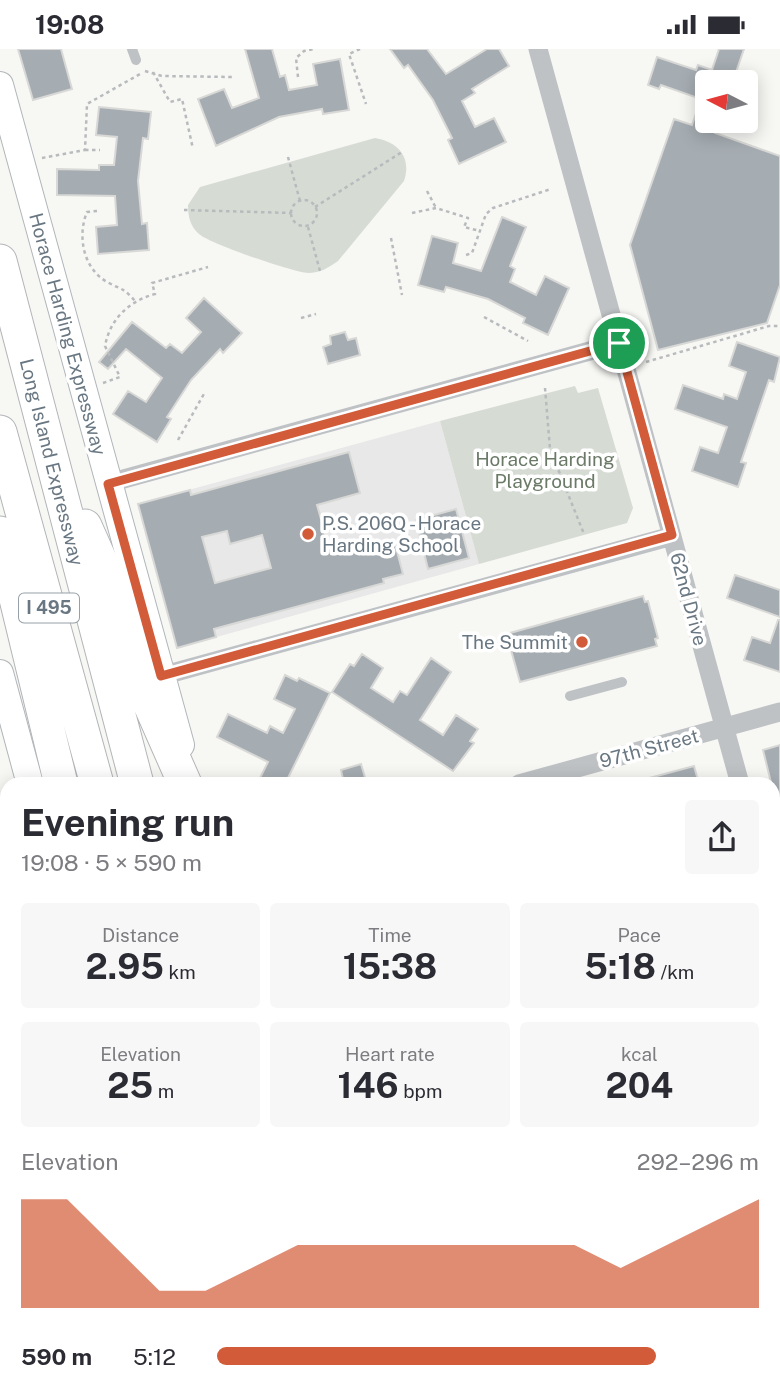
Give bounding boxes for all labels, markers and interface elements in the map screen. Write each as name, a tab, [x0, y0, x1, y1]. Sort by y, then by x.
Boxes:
text: 19:08	[35, 9, 104, 40]
north arrow	[695, 70, 758, 133]
map controls	[695, 70, 758, 133]
street label: Horace Harding Expressway	[25, 210, 111, 458]
pin	[589, 313, 649, 373]
icon: arrive	[600, 324, 638, 362]
street label: Long Island Expressway	[16, 356, 88, 568]
park label: Horace Harding Playground	[475, 448, 615, 492]
place label: P.S. 206Q - Horace Harding School	[322, 512, 481, 556]
marker: P.S. 206Q - Horace Harding School	[300, 526, 316, 542]
street label: 62nd Drive	[666, 550, 712, 648]
road number: I 495	[19, 593, 79, 623]
place label: The Summit	[462, 631, 568, 653]
marker: The Summit	[574, 634, 590, 650]
street label: 97th Street	[597, 724, 701, 772]
text: Evening run	[21, 800, 234, 845]
button: share	[685, 800, 759, 874]
text: 19:08 · 5 × 590 m	[21, 849, 202, 876]
text: Distance	[102, 924, 179, 946]
text: Time	[368, 924, 412, 946]
text: Pace	[618, 924, 661, 946]
text: 2.95	[86, 946, 164, 987]
text: 15:38	[343, 946, 437, 987]
text: 5:18	[584, 946, 656, 987]
text: km	[164, 961, 196, 983]
text: /km	[656, 961, 694, 983]
text: Elevation	[100, 1043, 181, 1065]
text: Heart rate	[345, 1043, 435, 1065]
text: kcal	[621, 1043, 658, 1065]
text: 25	[107, 1065, 153, 1106]
text: 146	[338, 1065, 399, 1106]
text: 204	[606, 1065, 673, 1106]
text: m	[153, 1080, 174, 1102]
text: bpm	[399, 1080, 442, 1102]
text: Elevation	[21, 1148, 119, 1175]
text: 292–296 m	[637, 1148, 759, 1175]
text: 590 m	[21, 1343, 92, 1370]
text: 5:12	[133, 1343, 176, 1370]

